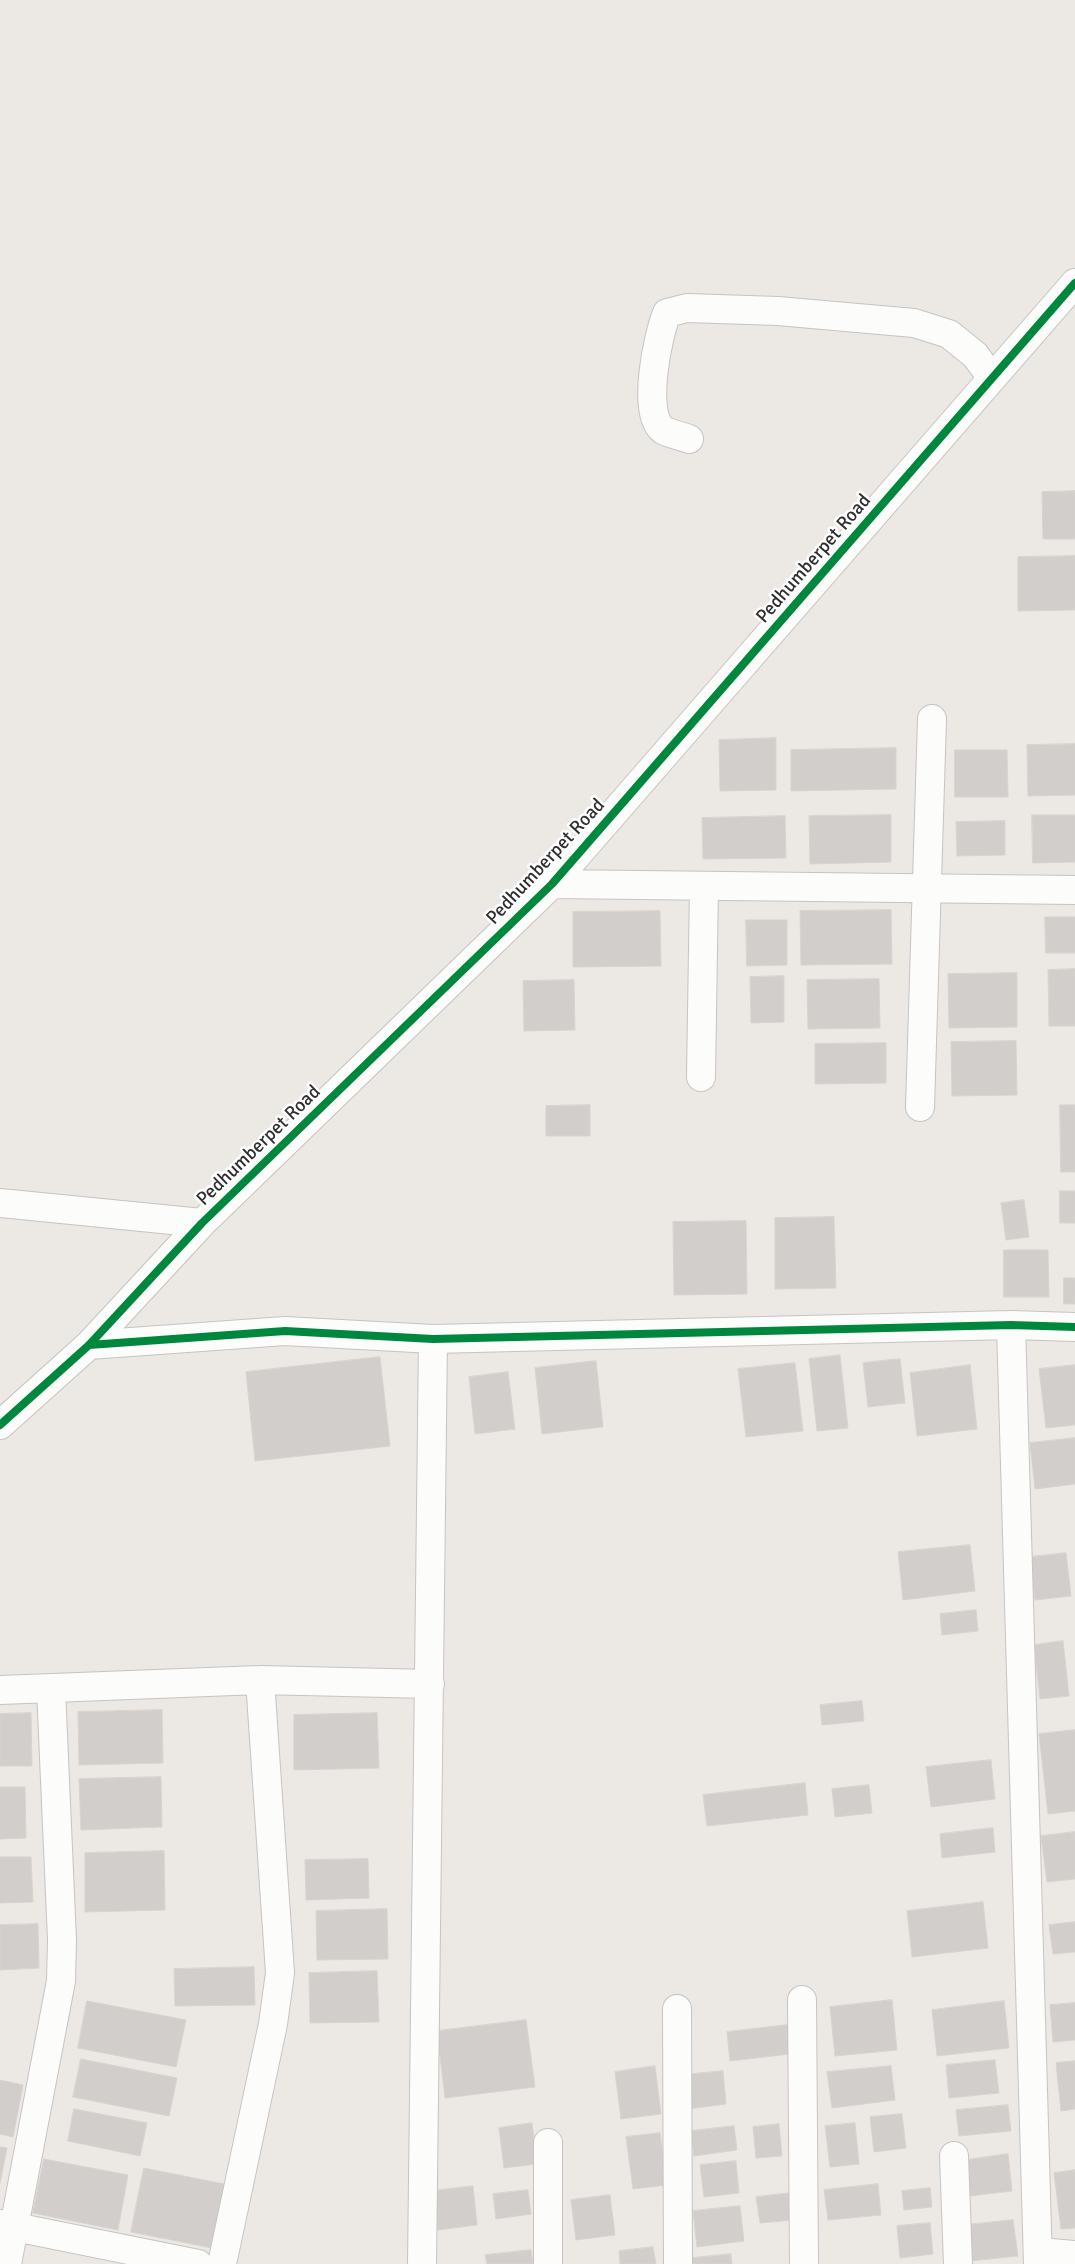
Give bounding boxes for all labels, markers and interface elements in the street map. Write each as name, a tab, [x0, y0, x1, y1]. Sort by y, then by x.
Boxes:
street label: Pedhumberpet Road	[752, 490, 876, 628]
street label: Pedhumberpet Road	[482, 795, 610, 929]
street label: Pedhumberpet Road	[192, 1081, 326, 1211]

